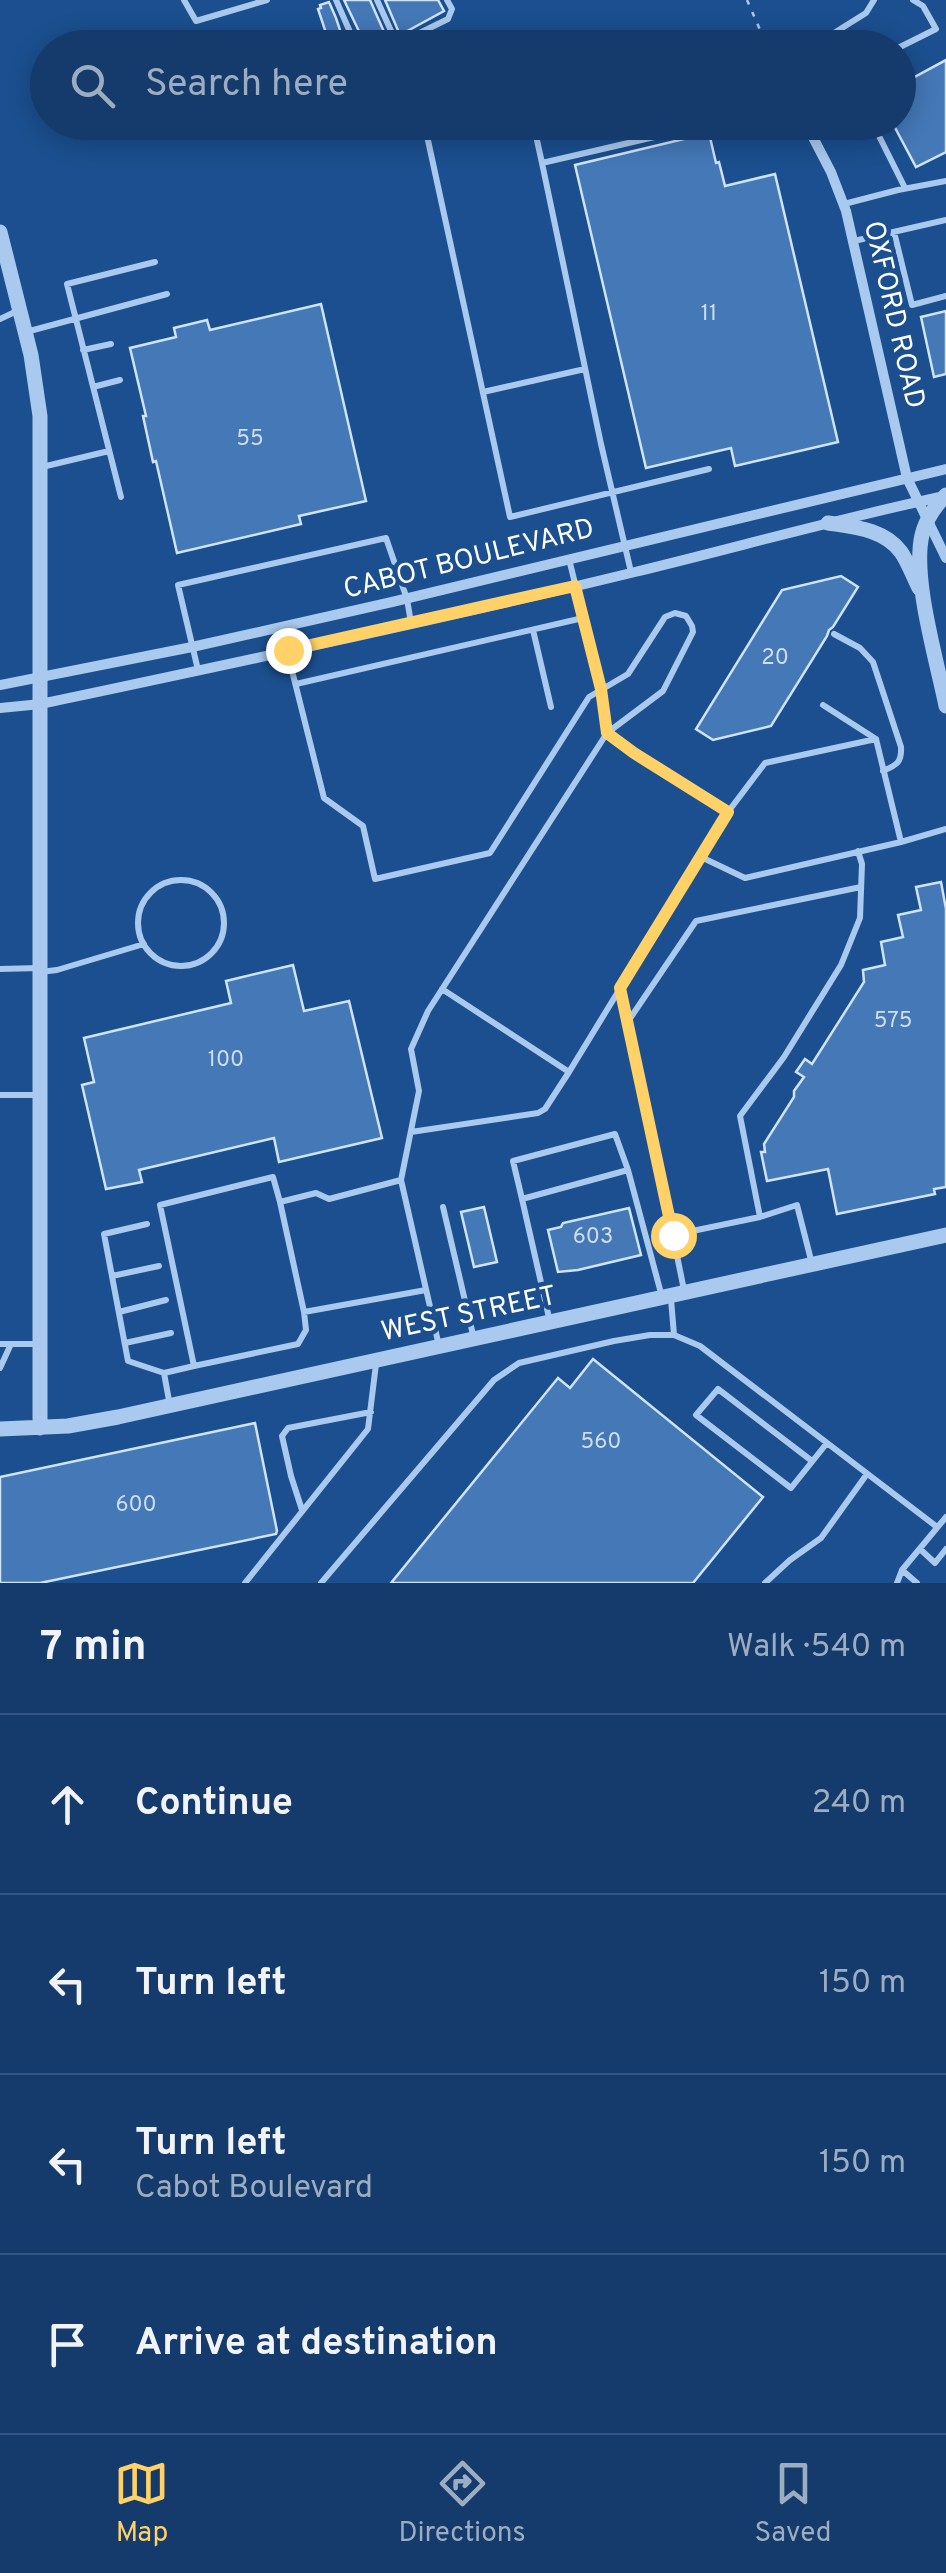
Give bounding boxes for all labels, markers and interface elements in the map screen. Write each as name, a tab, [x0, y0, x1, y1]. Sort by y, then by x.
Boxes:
search box	[30, 30, 916, 140]
icon: search	[65, 58, 120, 113]
text: Search here	[145, 61, 348, 110]
street label: OXFORD ROAD	[854, 218, 932, 412]
house number: 11	[701, 301, 717, 328]
house number: 55	[236, 426, 264, 453]
street label: CABOT BOULEVARD	[340, 511, 598, 609]
route end	[266, 628, 312, 674]
house number: 20	[761, 645, 789, 672]
house number: 575	[874, 1008, 912, 1035]
house number: 100	[208, 1047, 244, 1074]
route start	[651, 1213, 697, 1259]
house number: 603	[573, 1224, 613, 1251]
street label: WEST STREET	[378, 1279, 560, 1351]
house number: 560	[581, 1429, 621, 1456]
house number: 600	[115, 1492, 157, 1519]
text: 7 min	[40, 1622, 147, 1675]
text: Walk · 540 m	[727, 1628, 906, 1668]
icon: ahead	[40, 1777, 95, 1832]
text: Continue	[135, 1780, 293, 1829]
text: 240 m	[812, 1784, 906, 1824]
icon: left	[40, 1957, 95, 2012]
text: Turn left	[135, 1960, 287, 2009]
text: 150 m	[819, 1964, 906, 2004]
text: Turn left	[135, 2120, 287, 2169]
icon: left	[40, 2137, 95, 2192]
text: 150 m	[819, 2144, 906, 2184]
text: Cabot Boulevard	[135, 2169, 373, 2209]
icon: arrive	[40, 2317, 95, 2372]
text: Arrive at destination	[135, 2320, 498, 2369]
tab: Map	[114, 2456, 169, 2552]
tab: Directions	[398, 2456, 526, 2552]
tab: Saved	[755, 2456, 832, 2552]

